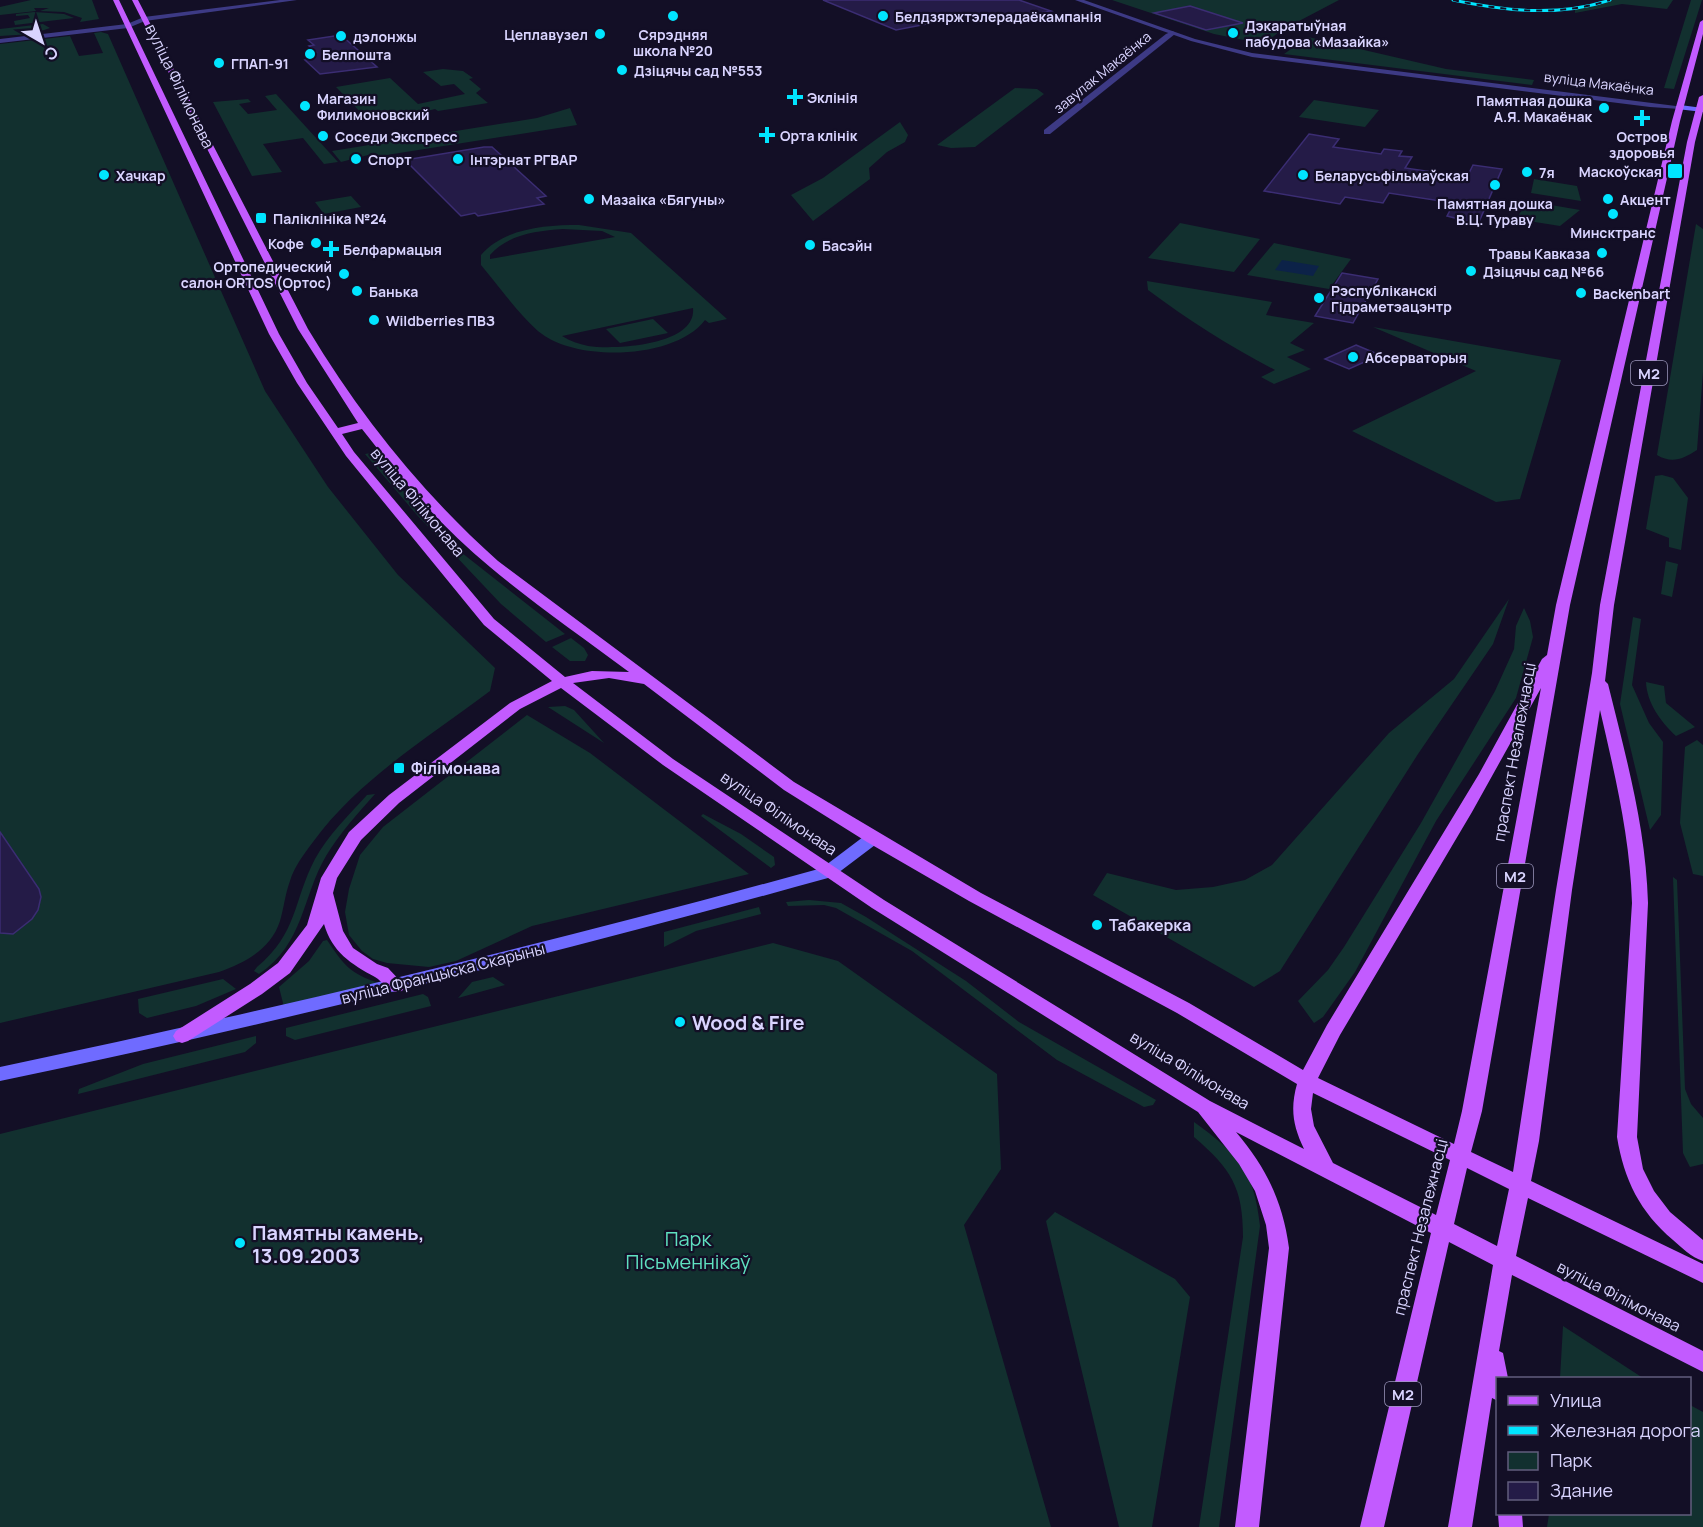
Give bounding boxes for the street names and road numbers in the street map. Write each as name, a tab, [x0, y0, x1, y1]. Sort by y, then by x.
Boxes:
street label: вуліца Філімонава	[140, 20, 220, 152]
street label: завулак Макаёнка	[1049, 27, 1155, 117]
street label: вуліца Макаёнка	[1543, 67, 1655, 99]
road number: М2	[1631, 361, 1667, 385]
street label: вуліца Філімонава	[366, 443, 470, 561]
street label: праспект Незалежнасці	[1487, 661, 1541, 843]
street label: вуліца Філімонава	[716, 766, 842, 860]
road number: М2	[1497, 864, 1533, 888]
street label: вуліца Францыска Скарыны	[339, 937, 547, 1009]
street label: вуліца Філімонава	[1126, 1026, 1254, 1114]
street label: праспект Незалежнасці	[1387, 1136, 1453, 1318]
street label: вуліца Філімонава	[1553, 1255, 1685, 1337]
road number: М2	[1385, 1382, 1421, 1406]

